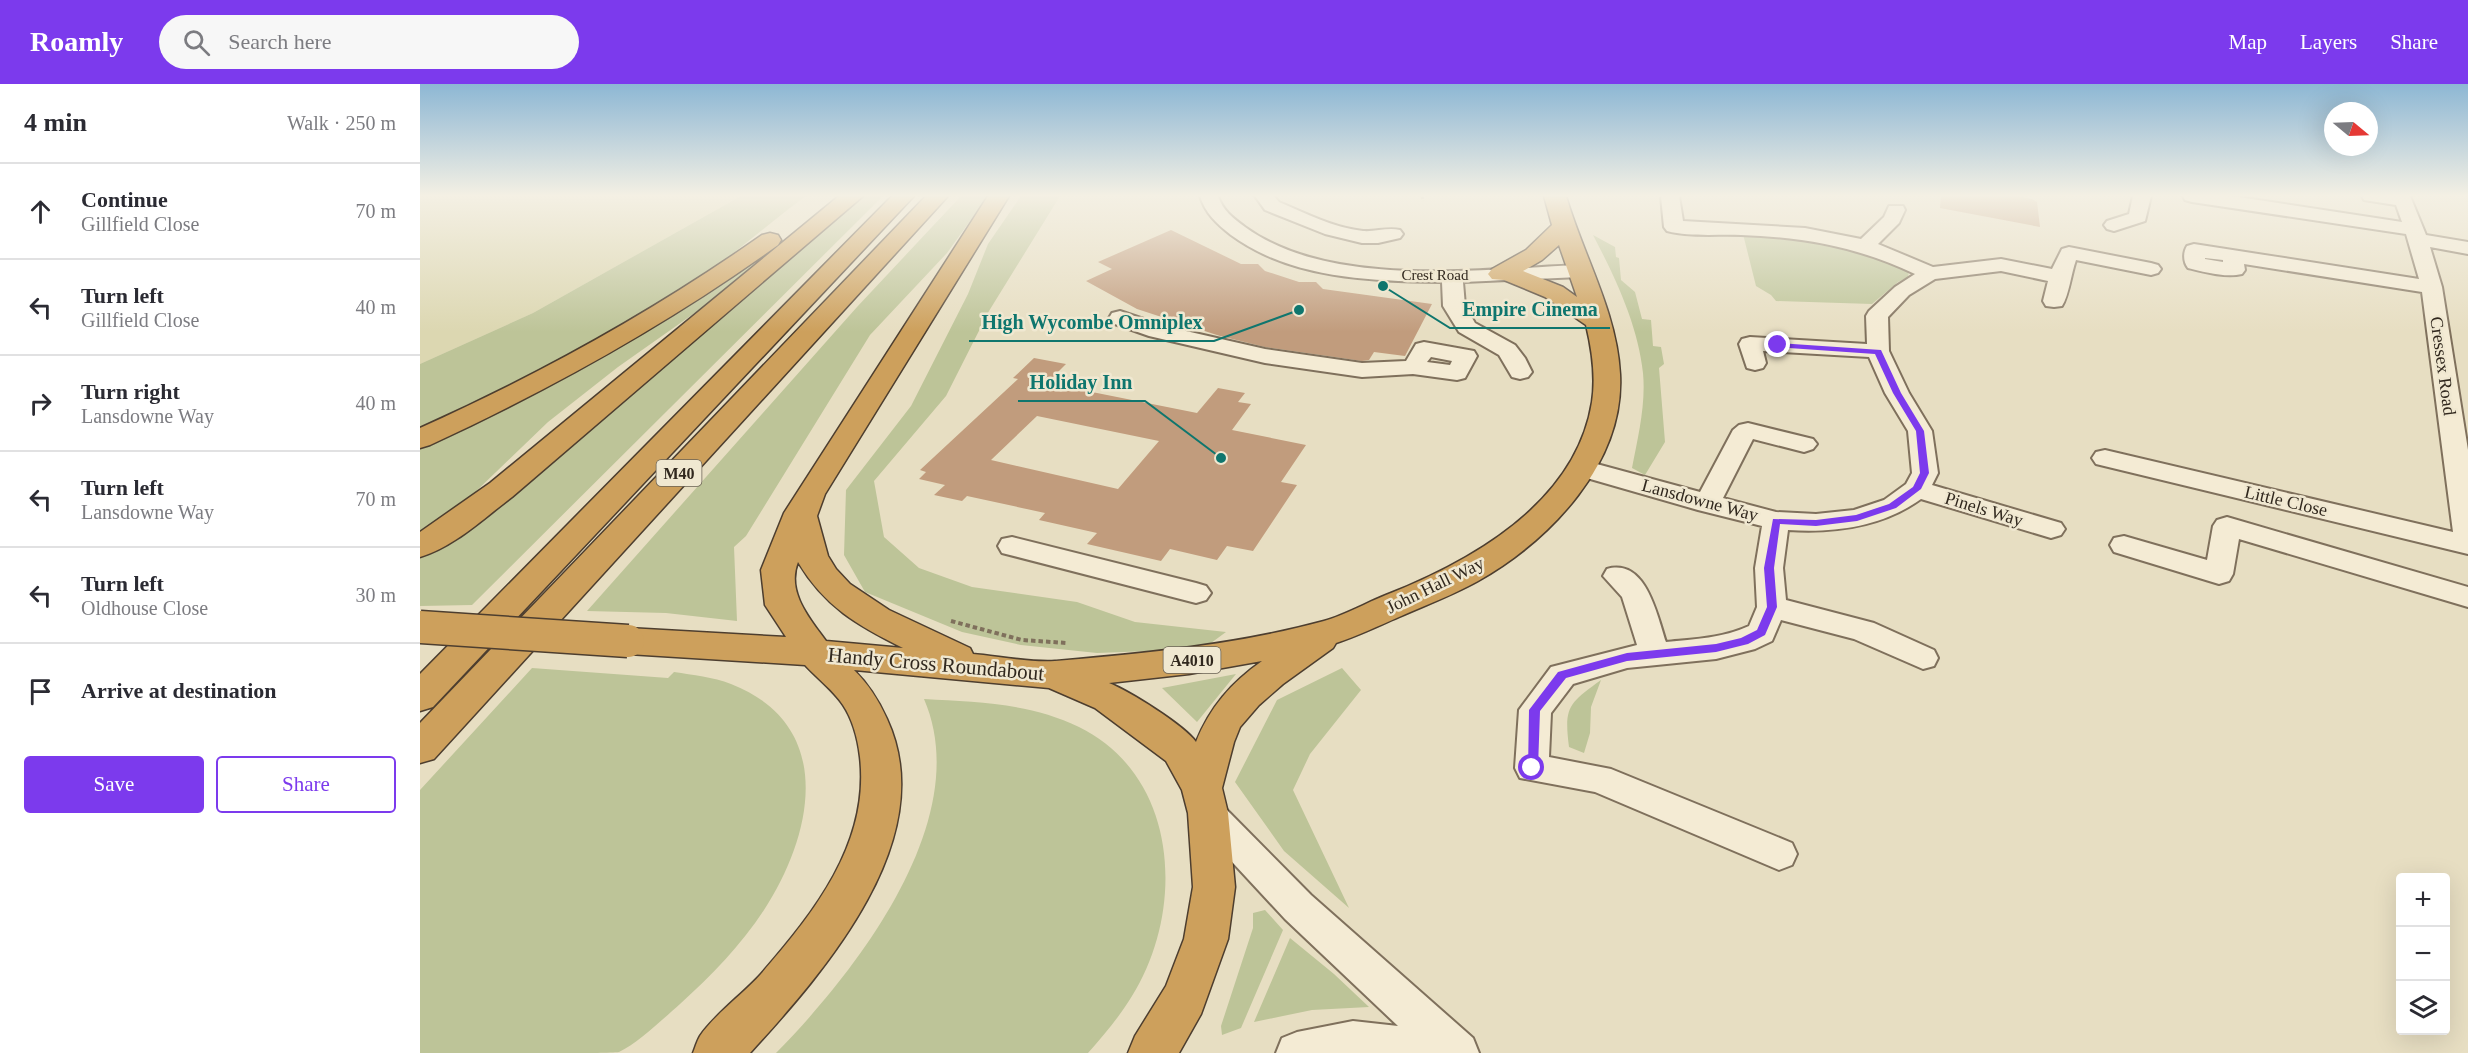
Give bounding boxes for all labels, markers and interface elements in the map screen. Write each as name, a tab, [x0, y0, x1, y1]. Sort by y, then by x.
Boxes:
search box	[159, 15, 579, 69]
text: Roamly	[30, 26, 123, 57]
icon: search	[180, 26, 213, 59]
text: Search here	[228, 29, 332, 54]
text: Map	[2229, 30, 2267, 54]
text: Layers	[2300, 30, 2357, 54]
text: Share	[2390, 30, 2438, 54]
north arrow	[2324, 102, 2378, 156]
text: 4 min	[24, 108, 87, 137]
text: Walk · 250 m	[287, 112, 396, 134]
text: Continue	[81, 187, 168, 212]
icon: ahead	[24, 195, 57, 228]
text: 70 m	[355, 200, 396, 222]
text: Gillfield Close	[81, 213, 199, 235]
street label: Crest Road	[1401, 267, 1469, 283]
text: Turn left	[81, 283, 164, 308]
callout: Empire Cinema	[1450, 290, 1610, 328]
icon: left	[24, 291, 57, 324]
text: 40 m	[355, 296, 396, 318]
text: Empire Cinema	[1462, 298, 1598, 321]
callout: High Wycombe Omniplex	[969, 303, 1214, 341]
text: Gillfield Close	[81, 309, 199, 331]
text: High Wycombe Omniplex	[981, 311, 1203, 334]
street label: Cressex Road	[2426, 315, 2460, 417]
route end	[1764, 331, 1790, 357]
callout: Holiday Inn	[1018, 363, 1145, 401]
text: Holiday Inn	[1030, 371, 1132, 394]
text: Turn right	[81, 379, 180, 404]
icon: right	[24, 387, 57, 420]
text: 40 m	[355, 392, 396, 414]
text: Lansdowne Way	[81, 405, 214, 427]
road number: M40	[656, 460, 702, 486]
text: Turn left	[81, 475, 164, 500]
street label: Lansdowne Way	[1640, 475, 1760, 525]
street label: Little Close	[2243, 482, 2329, 520]
icon: left	[24, 483, 57, 516]
text: 70 m	[355, 488, 396, 510]
street label: Pinels Way	[1942, 488, 2026, 530]
text: Lansdowne Way	[81, 501, 214, 523]
street label: John Hall Way	[1383, 553, 1487, 617]
text: Turn left	[81, 571, 164, 596]
icon: left	[24, 579, 57, 612]
text: 30 m	[355, 584, 396, 606]
text: Oldhouse Close	[81, 597, 208, 619]
street label: Handy Cross Roundabout	[827, 643, 1045, 685]
road number: A4010	[1164, 647, 1220, 673]
icon: arrive	[24, 675, 57, 708]
text: Arrive at destination	[81, 678, 277, 703]
route start	[1518, 754, 1544, 780]
button: Save	[24, 756, 204, 813]
button: Share	[216, 756, 396, 813]
map controls	[2396, 873, 2450, 1035]
button: +	[2396, 873, 2450, 927]
button: −	[2396, 927, 2450, 981]
button: layers	[2396, 981, 2450, 1035]

